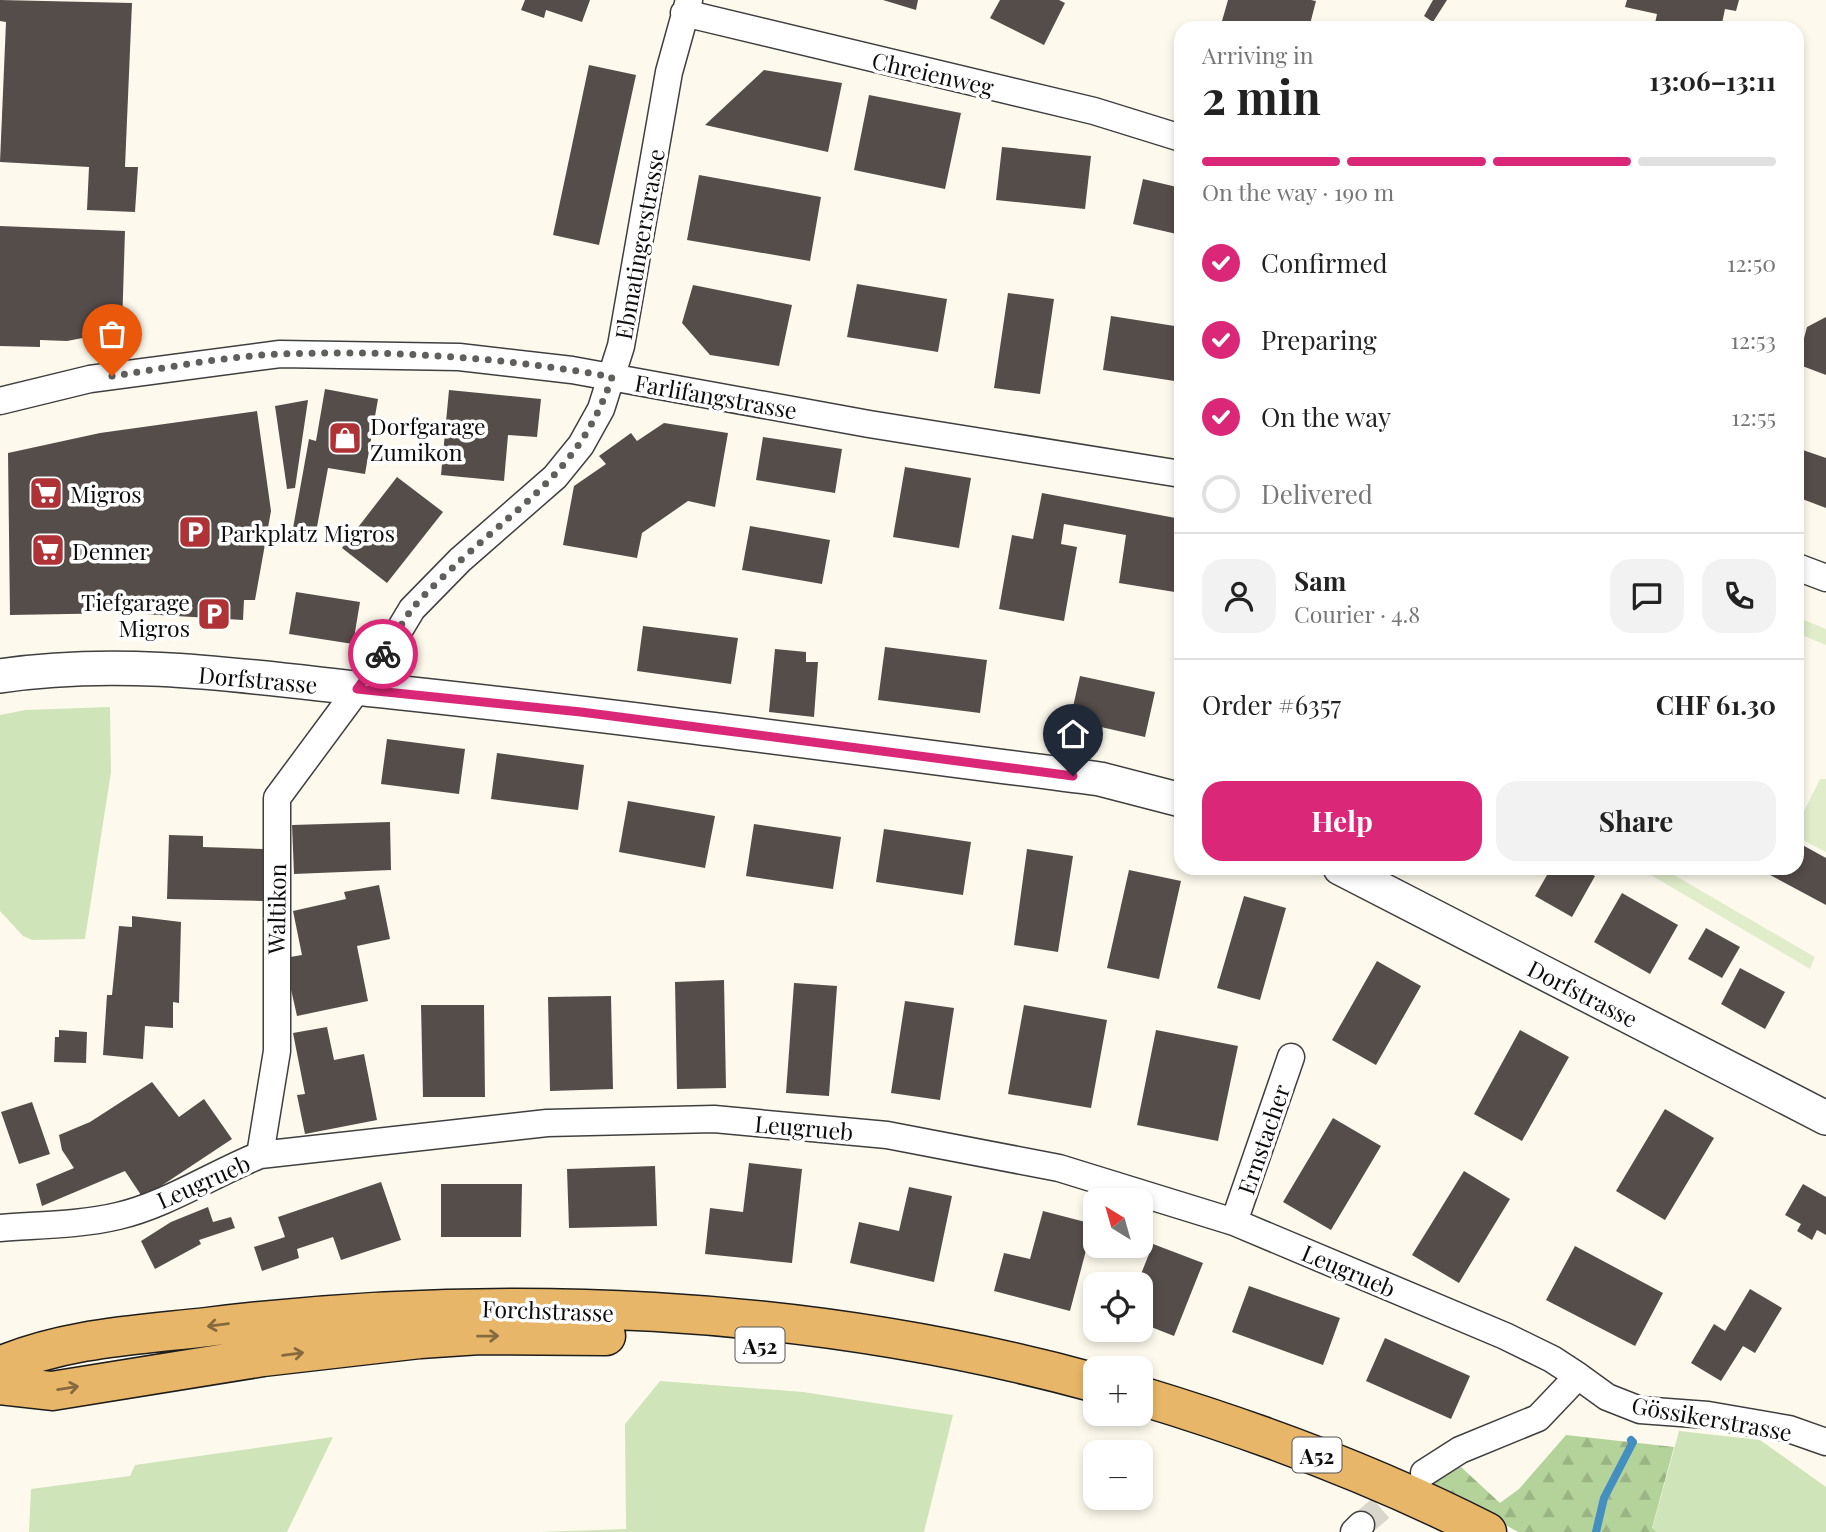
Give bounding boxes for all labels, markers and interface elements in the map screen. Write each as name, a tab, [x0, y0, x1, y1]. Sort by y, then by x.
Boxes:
text: Arriving in	[1202, 39, 1314, 70]
street label: Chreienweg	[869, 44, 997, 102]
text: 13:06–13:11	[1649, 63, 1776, 98]
text: 2 min	[1202, 65, 1321, 127]
street label: Ebmatingerstrasse	[607, 146, 671, 342]
text: On the way · 190 m	[1202, 176, 1394, 207]
icon: check	[1202, 244, 1240, 282]
text: Confirmed	[1261, 245, 1388, 280]
text: 12:50	[1727, 247, 1776, 278]
pin	[82, 304, 142, 376]
icon: bag	[93, 315, 131, 353]
icon: check	[1202, 321, 1240, 359]
text: Preparing	[1261, 322, 1377, 357]
text: 12:53	[1730, 324, 1776, 355]
street label: Farlifangstrasse	[632, 366, 800, 426]
icon: check	[1202, 398, 1240, 436]
text: On the way	[1261, 399, 1391, 434]
text: 12:55	[1731, 401, 1776, 432]
place label: Dorfgarage Zumikon	[370, 410, 486, 467]
shop icon: Dorfgarage Zumikon	[326, 419, 364, 457]
supermarket icon: Migros	[27, 474, 65, 512]
text: Delivered	[1261, 476, 1373, 511]
place label: Migros	[70, 478, 142, 509]
parking icon: Parkplatz Migros	[176, 513, 214, 551]
place label: Parkplatz Migros	[220, 517, 395, 548]
supermarket icon: Denner	[29, 531, 67, 569]
place label: Denner	[72, 535, 150, 566]
button: person	[1202, 559, 1276, 633]
button: chat	[1610, 559, 1684, 633]
button: phone	[1702, 559, 1776, 633]
text: Sam	[1294, 563, 1346, 598]
place label: Tiefgarage Migros	[81, 586, 190, 643]
parking icon: Tiefgarage Migros	[195, 595, 233, 633]
text: Courier · 4.8	[1294, 598, 1420, 629]
courier	[348, 619, 418, 689]
icon: bike	[364, 635, 402, 673]
street label: Dorfstrasse	[197, 658, 319, 700]
text: Order #6357	[1202, 687, 1341, 722]
text: CHF 61.30	[1656, 687, 1776, 722]
pin	[1043, 704, 1103, 776]
icon: home	[1054, 715, 1092, 753]
button: Help	[1202, 781, 1482, 861]
button: Share	[1496, 781, 1776, 861]
street label: Waltikon	[260, 863, 292, 956]
street label: Dorfstrasse	[1523, 952, 1643, 1034]
street label: Ernstacher	[1230, 1080, 1296, 1198]
street label: Leugrueb	[753, 1107, 855, 1147]
street label: Leugrueb	[152, 1147, 254, 1215]
north arrow	[1083, 1188, 1153, 1258]
map controls	[1083, 1188, 1153, 1510]
street label: Leugrueb	[1297, 1236, 1401, 1304]
button: locate	[1083, 1272, 1153, 1342]
street label: Forchstrasse	[482, 1292, 614, 1328]
one-way arrow	[207, 1319, 229, 1332]
road number: A52	[736, 1328, 784, 1362]
one-way arrow	[476, 1329, 499, 1342]
one-way arrow	[281, 1347, 303, 1360]
button: +	[1083, 1356, 1153, 1426]
one-way arrow	[56, 1381, 79, 1394]
street label: Gössikerstrasse	[1629, 1389, 1795, 1447]
road number: A52	[1292, 1438, 1342, 1472]
button: −	[1083, 1440, 1153, 1510]

